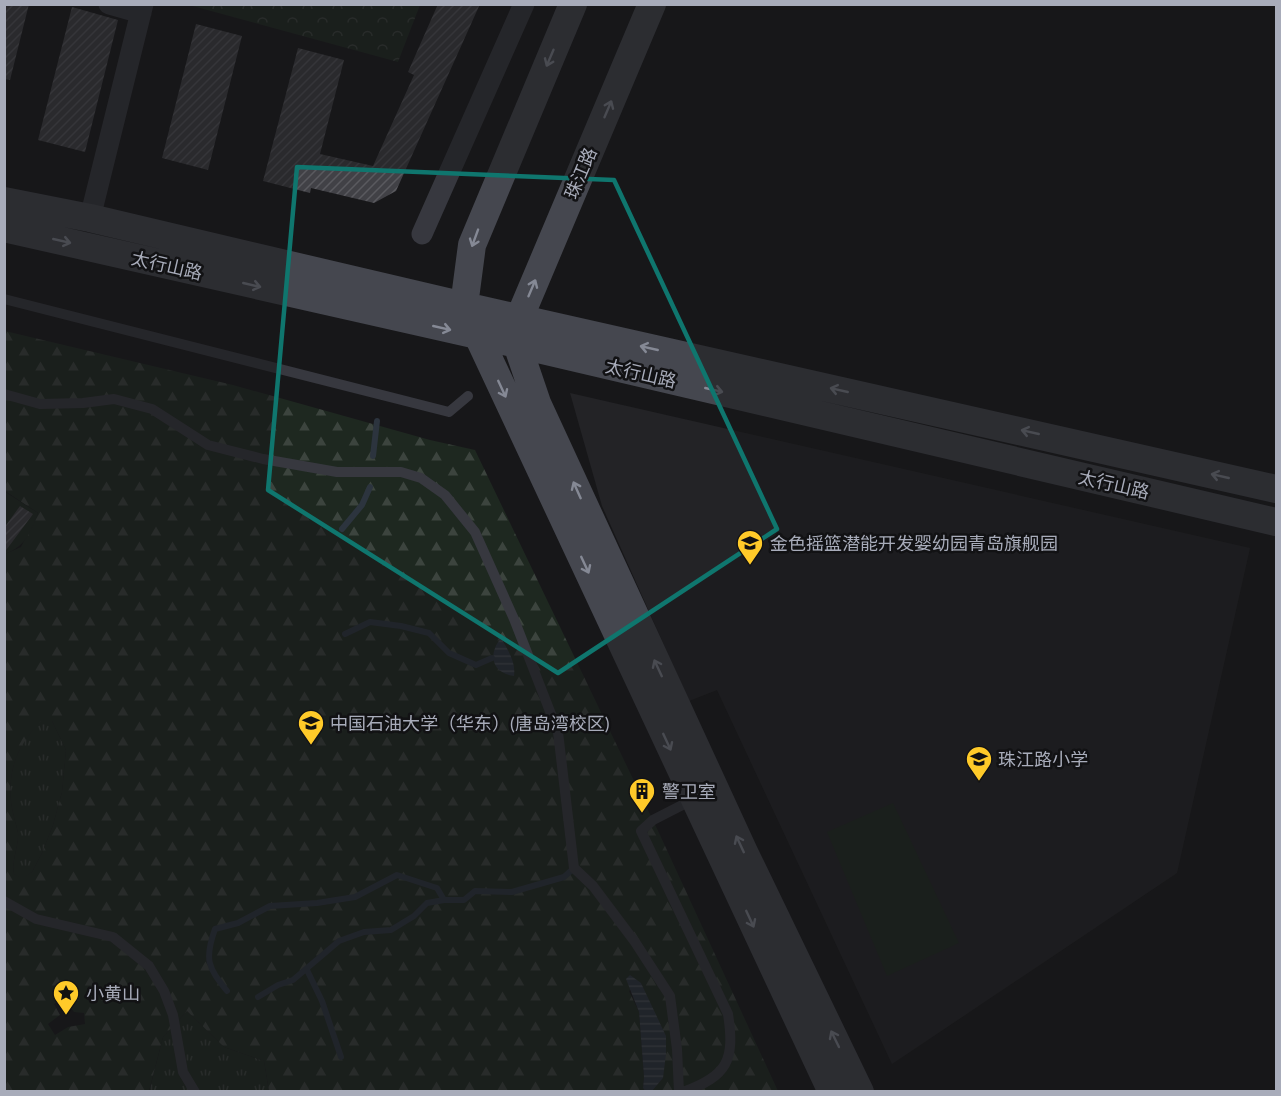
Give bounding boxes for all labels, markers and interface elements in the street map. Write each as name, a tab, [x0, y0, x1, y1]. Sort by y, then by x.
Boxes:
one-way arrow	[544, 49, 555, 67]
one-way arrow	[603, 100, 614, 119]
street label: 珠江路	[559, 144, 601, 202]
one-way arrow	[469, 228, 480, 247]
one-way arrow	[52, 236, 71, 248]
street label: 太行山路	[129, 246, 205, 284]
one-way arrow	[242, 279, 261, 291]
one-way arrow	[527, 280, 538, 298]
one-way arrow	[432, 323, 451, 334]
one-way arrow	[640, 341, 659, 353]
street label: 太行山路	[603, 354, 679, 392]
one-way arrow	[496, 379, 508, 397]
one-way arrow	[830, 384, 849, 395]
one-way arrow	[704, 385, 723, 397]
one-way arrow	[1020, 426, 1039, 438]
street label: 太行山路	[1076, 465, 1152, 503]
one-way arrow	[1210, 470, 1229, 482]
one-way arrow	[570, 482, 582, 500]
school or university icon: 金色摇篮潜能开发婴幼园青岛旗舰园	[735, 528, 765, 566]
place label: 金色摇篮潜能开发婴幼园青岛旗舰园	[770, 532, 1058, 554]
one-way arrow	[579, 556, 591, 574]
one-way arrow	[652, 659, 664, 677]
school or university icon: 中国石油大学（华东）(唐岛湾校区)	[296, 708, 326, 746]
place label: 中国石油大学（华东）(唐岛湾校区)	[330, 712, 610, 734]
one-way arrow	[662, 732, 674, 750]
school or university icon: 珠江路小学	[964, 744, 994, 782]
place label: 珠江路小学	[998, 748, 1088, 770]
building icon: 警卫室	[627, 776, 657, 814]
place label: 警卫室	[662, 780, 716, 802]
one-way arrow	[734, 836, 746, 854]
one-way arrow	[745, 909, 757, 927]
place icon: 小黄山	[51, 978, 81, 1016]
place label: 小黄山	[86, 982, 140, 1004]
one-way arrow	[829, 1030, 840, 1048]

